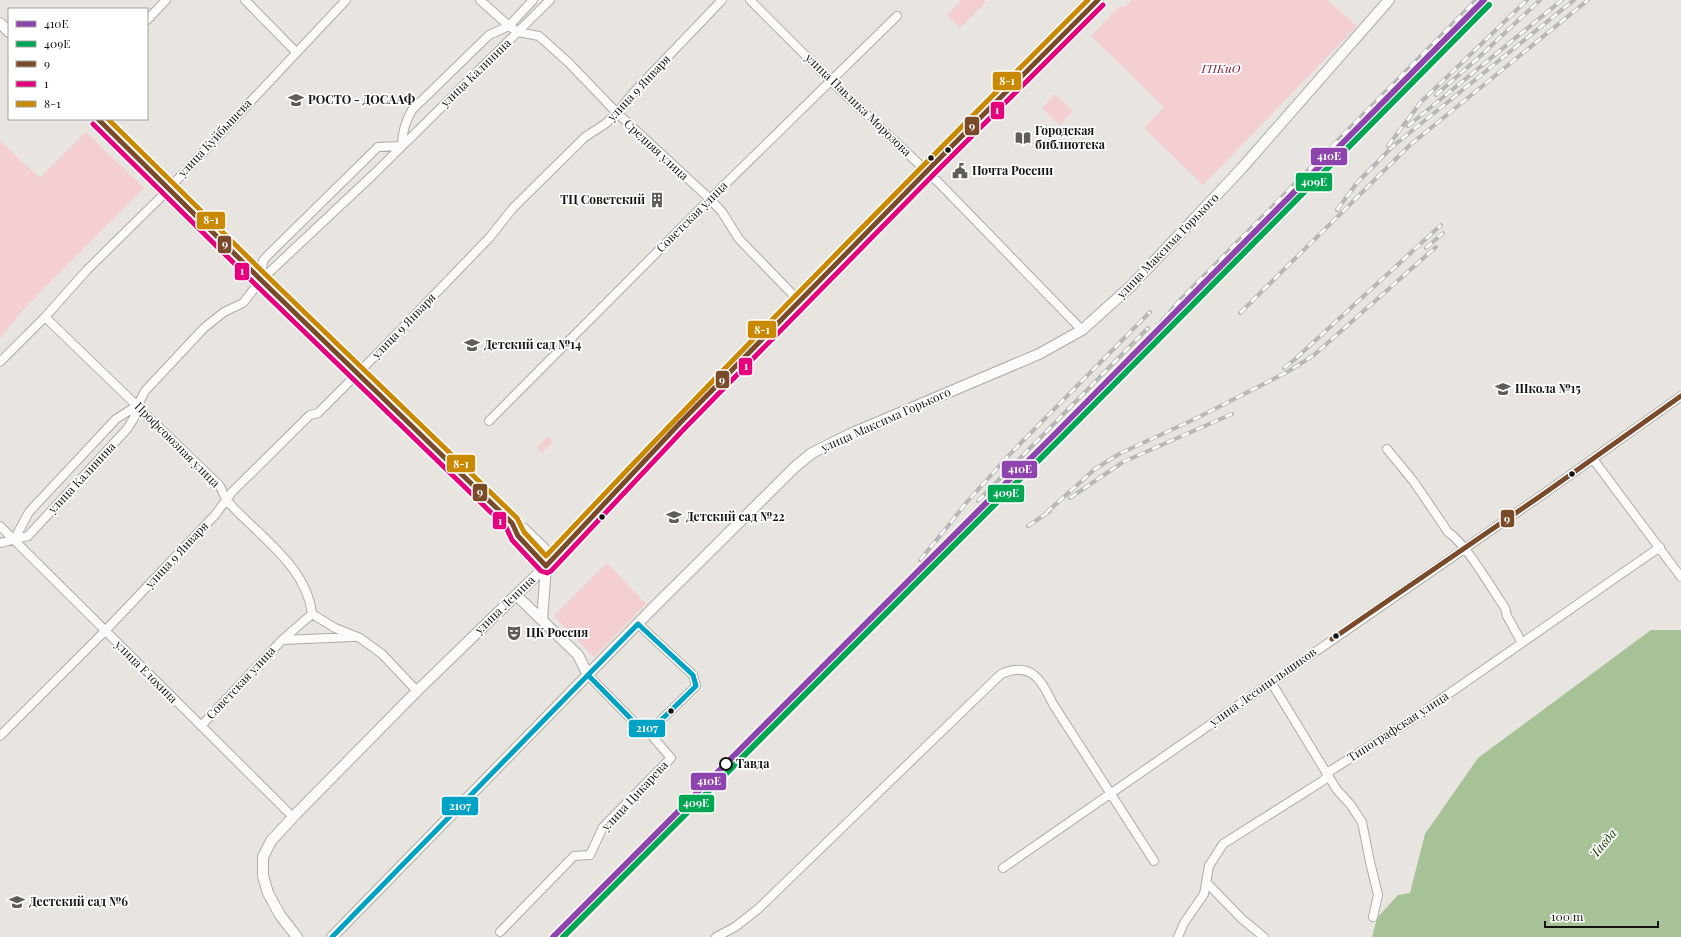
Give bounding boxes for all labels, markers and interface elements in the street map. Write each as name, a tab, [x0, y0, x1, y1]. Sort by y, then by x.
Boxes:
legend	[8, 8, 148, 120]
text: 410E	[44, 15, 69, 31]
text: 409E	[44, 35, 71, 51]
street label: улица Калинина	[436, 35, 514, 111]
street label: улица Павлика Морозова	[801, 49, 915, 159]
street label: улица 9 Января	[603, 50, 674, 125]
text: 9	[44, 55, 50, 71]
park label: ГПКиО	[1200, 60, 1241, 76]
line badge: 8-1	[992, 71, 1022, 91]
text: 8-1	[999, 73, 1015, 88]
text: 1	[44, 75, 49, 91]
school or university icon: РОСТО - ДОСААФ	[287, 91, 305, 109]
place label: РОСТО - ДОСААФ	[308, 91, 415, 107]
text: 8-1	[44, 95, 61, 111]
street label: улица Куйбышева	[173, 95, 255, 180]
line badge: 1	[990, 101, 1005, 120]
text: 1	[995, 102, 999, 117]
street label: Средняя улица	[621, 115, 692, 183]
line badge: 9	[964, 116, 980, 136]
text: 9	[969, 118, 975, 133]
place label: Городская библиотека	[1035, 122, 1106, 152]
library icon: Городская библиотека	[1014, 129, 1032, 147]
unlabelled marker	[943, 145, 953, 155]
line badge: 410E	[1310, 147, 1348, 166]
text: 410E	[1317, 148, 1341, 163]
unlabelled marker	[926, 153, 936, 163]
public building icon: Почта России	[951, 162, 969, 180]
place label: Почта России	[972, 162, 1053, 178]
line badge: 409E	[1295, 172, 1333, 192]
text: 409E	[1301, 174, 1327, 189]
street label: Советская улица	[652, 177, 730, 255]
street label: улица Максима Горького	[1112, 189, 1222, 302]
place label: ТЦ Советский	[560, 191, 645, 207]
building icon: ТЦ Советский	[648, 191, 666, 209]
line badge: 8-1	[196, 211, 226, 230]
text: 8-1	[203, 212, 219, 227]
line badge: 9	[217, 235, 232, 254]
text: 9	[222, 236, 228, 251]
line badge: 1	[234, 262, 250, 281]
text: 1	[240, 263, 244, 278]
street label: улица 9 Января	[367, 289, 439, 362]
line badge: 8-1	[747, 320, 777, 339]
text: 8-1	[754, 322, 770, 337]
school or university icon: Детский сад №14	[463, 336, 481, 354]
place label: Детский сад №14	[484, 336, 581, 352]
line badge: 1	[738, 357, 753, 376]
text: 1	[744, 358, 748, 373]
line badge: 9	[715, 370, 730, 389]
text: 9	[719, 372, 725, 387]
school or university icon: Школа №15	[1494, 380, 1512, 398]
place label: Школа №15	[1515, 380, 1581, 396]
street label: улица Максима Горького	[817, 383, 953, 455]
street label: Профсоюзная улица	[132, 398, 224, 490]
street label: улица Калинина	[43, 438, 118, 517]
line badge: 8-1	[446, 454, 476, 473]
text: 8-1	[453, 456, 469, 471]
line badge: 410E	[1001, 460, 1038, 479]
text: 410E	[1008, 461, 1032, 476]
unlabelled marker	[1567, 469, 1577, 479]
line badge: 9	[472, 483, 488, 502]
text: 9	[477, 484, 483, 499]
line badge: 409E	[987, 484, 1025, 503]
text: 409E	[993, 485, 1019, 500]
school or university icon: Детский сад №22	[665, 508, 683, 526]
place label: Детский сад №22	[686, 508, 785, 524]
line badge: 9	[1500, 509, 1515, 528]
line badge: 1	[492, 511, 507, 530]
text: 9	[1504, 511, 1510, 526]
unlabelled marker	[597, 512, 607, 522]
text: 1	[498, 513, 502, 528]
street label: улица 9 Января	[141, 517, 212, 592]
street label: улица Ленина	[470, 572, 538, 638]
theatre icon: ЦК Россия	[505, 624, 523, 642]
place label: ЦК Россия	[526, 624, 588, 640]
unlabelled marker	[1331, 631, 1341, 641]
street label: улица Елохина	[111, 636, 182, 706]
street label: Советская улица	[202, 642, 278, 722]
street label: улица Лесопильщиков	[1205, 643, 1319, 730]
street label: Типографская улица	[1344, 687, 1451, 765]
unlabelled marker	[666, 706, 676, 716]
line badge: 2107	[628, 719, 666, 738]
text: 2107	[636, 720, 658, 735]
place label: Тавда	[736, 755, 770, 771]
street label: улица Цикарева	[597, 757, 671, 835]
marker: Тавда	[719, 757, 733, 771]
line badge: 410E	[690, 772, 727, 791]
text: 410E	[697, 773, 721, 788]
line badge: 409E	[678, 794, 715, 813]
text: 409E	[683, 795, 709, 810]
line badge: 2107	[441, 796, 479, 816]
text: 2107	[449, 798, 471, 813]
water label: Тавда	[1585, 824, 1620, 861]
school or university icon: Дестский сад №6	[8, 893, 26, 911]
place label: Дестский сад №6	[29, 893, 128, 909]
scale bar	[1545, 903, 1658, 929]
text: 100 m	[1551, 908, 1584, 924]

